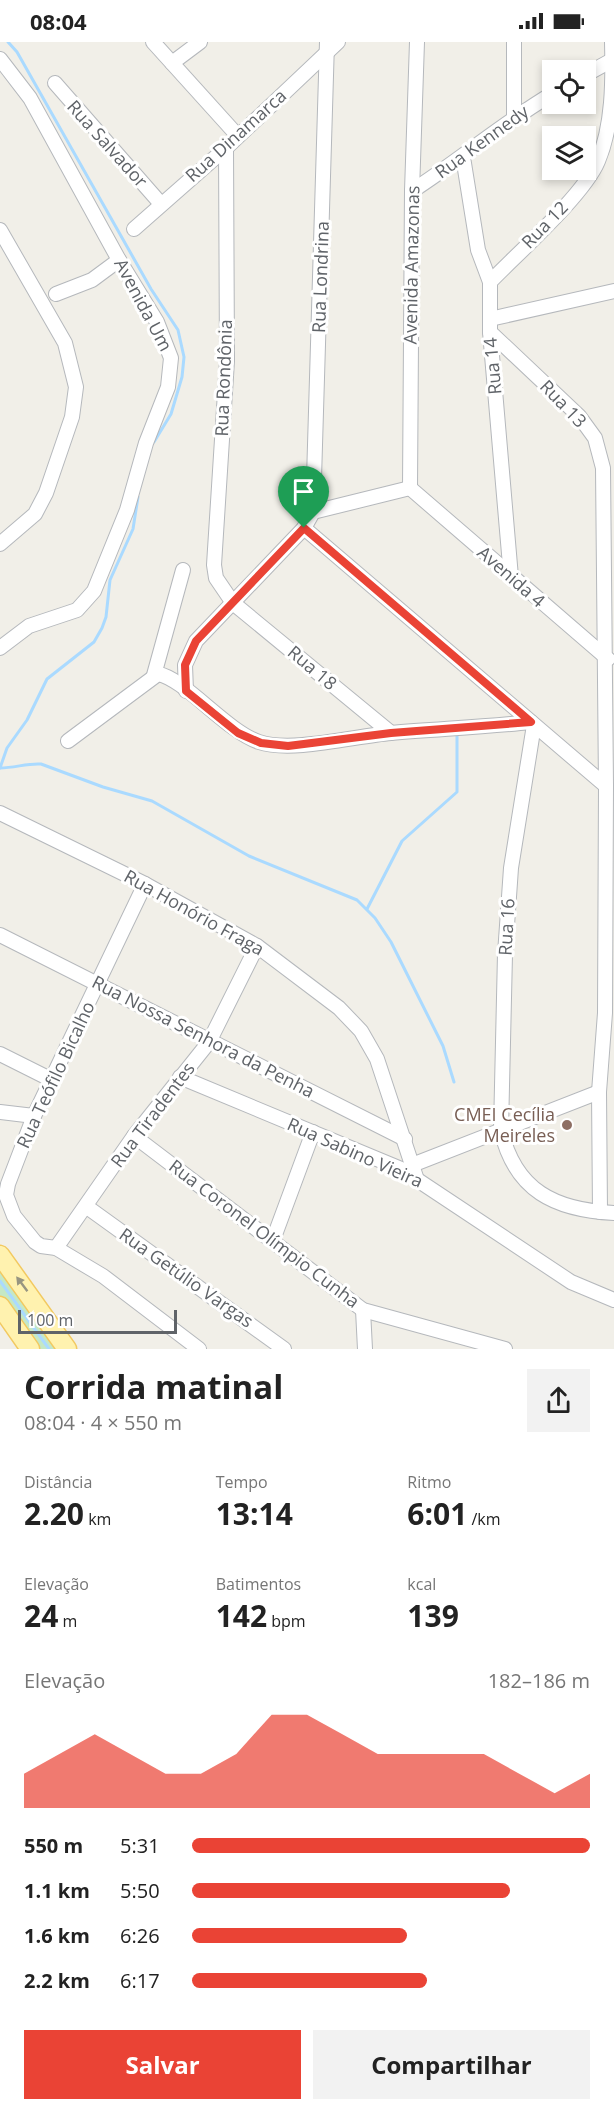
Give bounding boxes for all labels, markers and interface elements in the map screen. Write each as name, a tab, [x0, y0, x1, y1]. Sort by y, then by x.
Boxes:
text: 08:04	[30, 6, 87, 36]
map controls	[542, 60, 596, 180]
button: locate	[542, 60, 596, 114]
street label: Rua Dinamarca	[180, 83, 291, 187]
street label: Rua Salvador	[62, 95, 154, 192]
street label: Rua Kennedy	[430, 99, 534, 183]
button: layers	[542, 126, 596, 180]
street label: Avenida Amazonas	[398, 185, 424, 345]
street label: Rua 12	[516, 195, 573, 253]
street label: Rua Londrina	[306, 221, 334, 333]
street label: Avenida Um	[109, 254, 178, 355]
street label: Rua Rondônia	[209, 319, 237, 437]
street label: Rua 14	[478, 336, 506, 396]
street label: Rua 13	[535, 374, 592, 432]
pin	[278, 466, 329, 528]
icon: arrive	[287, 475, 320, 508]
street label: Avenida 4	[473, 540, 550, 612]
street label: Rua 18	[283, 640, 342, 695]
street label: Rua Honório Fraga	[120, 864, 269, 961]
street label: Rua 16	[493, 898, 519, 956]
street label: Rua Nossa Senhora da Penha	[88, 969, 319, 1103]
street label: Rua Teófilo Bicalho	[11, 997, 100, 1152]
street label: Rua Tiradentes	[105, 1057, 200, 1172]
place label: CMEI Cecília Meireles	[454, 1102, 555, 1147]
street label: Rua Sabino Vieira	[284, 1111, 427, 1193]
marker: CMEI Cecília Meireles	[560, 1118, 574, 1132]
street label: Rua Coronel Olímpio Cunha	[164, 1154, 365, 1313]
street label: Rua Getúlio Vargas	[115, 1222, 258, 1332]
one-way arrow	[17, 1277, 29, 1292]
scale bar	[18, 1307, 177, 1334]
text: 100 m	[27, 1309, 73, 1331]
text: Corrida matinal	[24, 1364, 283, 1409]
button: share	[527, 1369, 590, 1432]
text: 08:04 · 4 × 550 m	[24, 1409, 182, 1436]
text: Distância	[24, 1471, 92, 1493]
text: Tempo	[216, 1471, 268, 1493]
text: Ritmo	[407, 1471, 451, 1493]
text: 2.20	[24, 1493, 84, 1534]
text: 13:14	[216, 1493, 293, 1534]
text: 6:01	[407, 1493, 467, 1534]
text: km	[84, 1508, 111, 1530]
text: /km	[467, 1508, 501, 1530]
text: Elevação	[24, 1573, 89, 1595]
text: Batimentos	[216, 1573, 301, 1595]
text: kcal	[407, 1573, 436, 1595]
text: 24	[24, 1595, 58, 1636]
text: 142	[216, 1595, 267, 1636]
text: 139	[407, 1595, 459, 1636]
text: m	[58, 1610, 77, 1632]
text: bpm	[267, 1610, 306, 1632]
text: Elevação	[24, 1667, 105, 1694]
text: 182–186 m	[488, 1667, 590, 1694]
text: 550 m	[24, 1832, 83, 1859]
text: 5:31	[120, 1832, 160, 1859]
text: 1.1 km	[24, 1877, 90, 1904]
text: 5:50	[120, 1877, 160, 1904]
text: 1.6 km	[24, 1922, 90, 1949]
text: 6:26	[120, 1922, 160, 1949]
text: 2.2 km	[24, 1967, 90, 1994]
text: 6:17	[120, 1967, 160, 1994]
button: Salvar	[24, 2030, 301, 2099]
button: Compartilhar	[313, 2030, 590, 2099]

